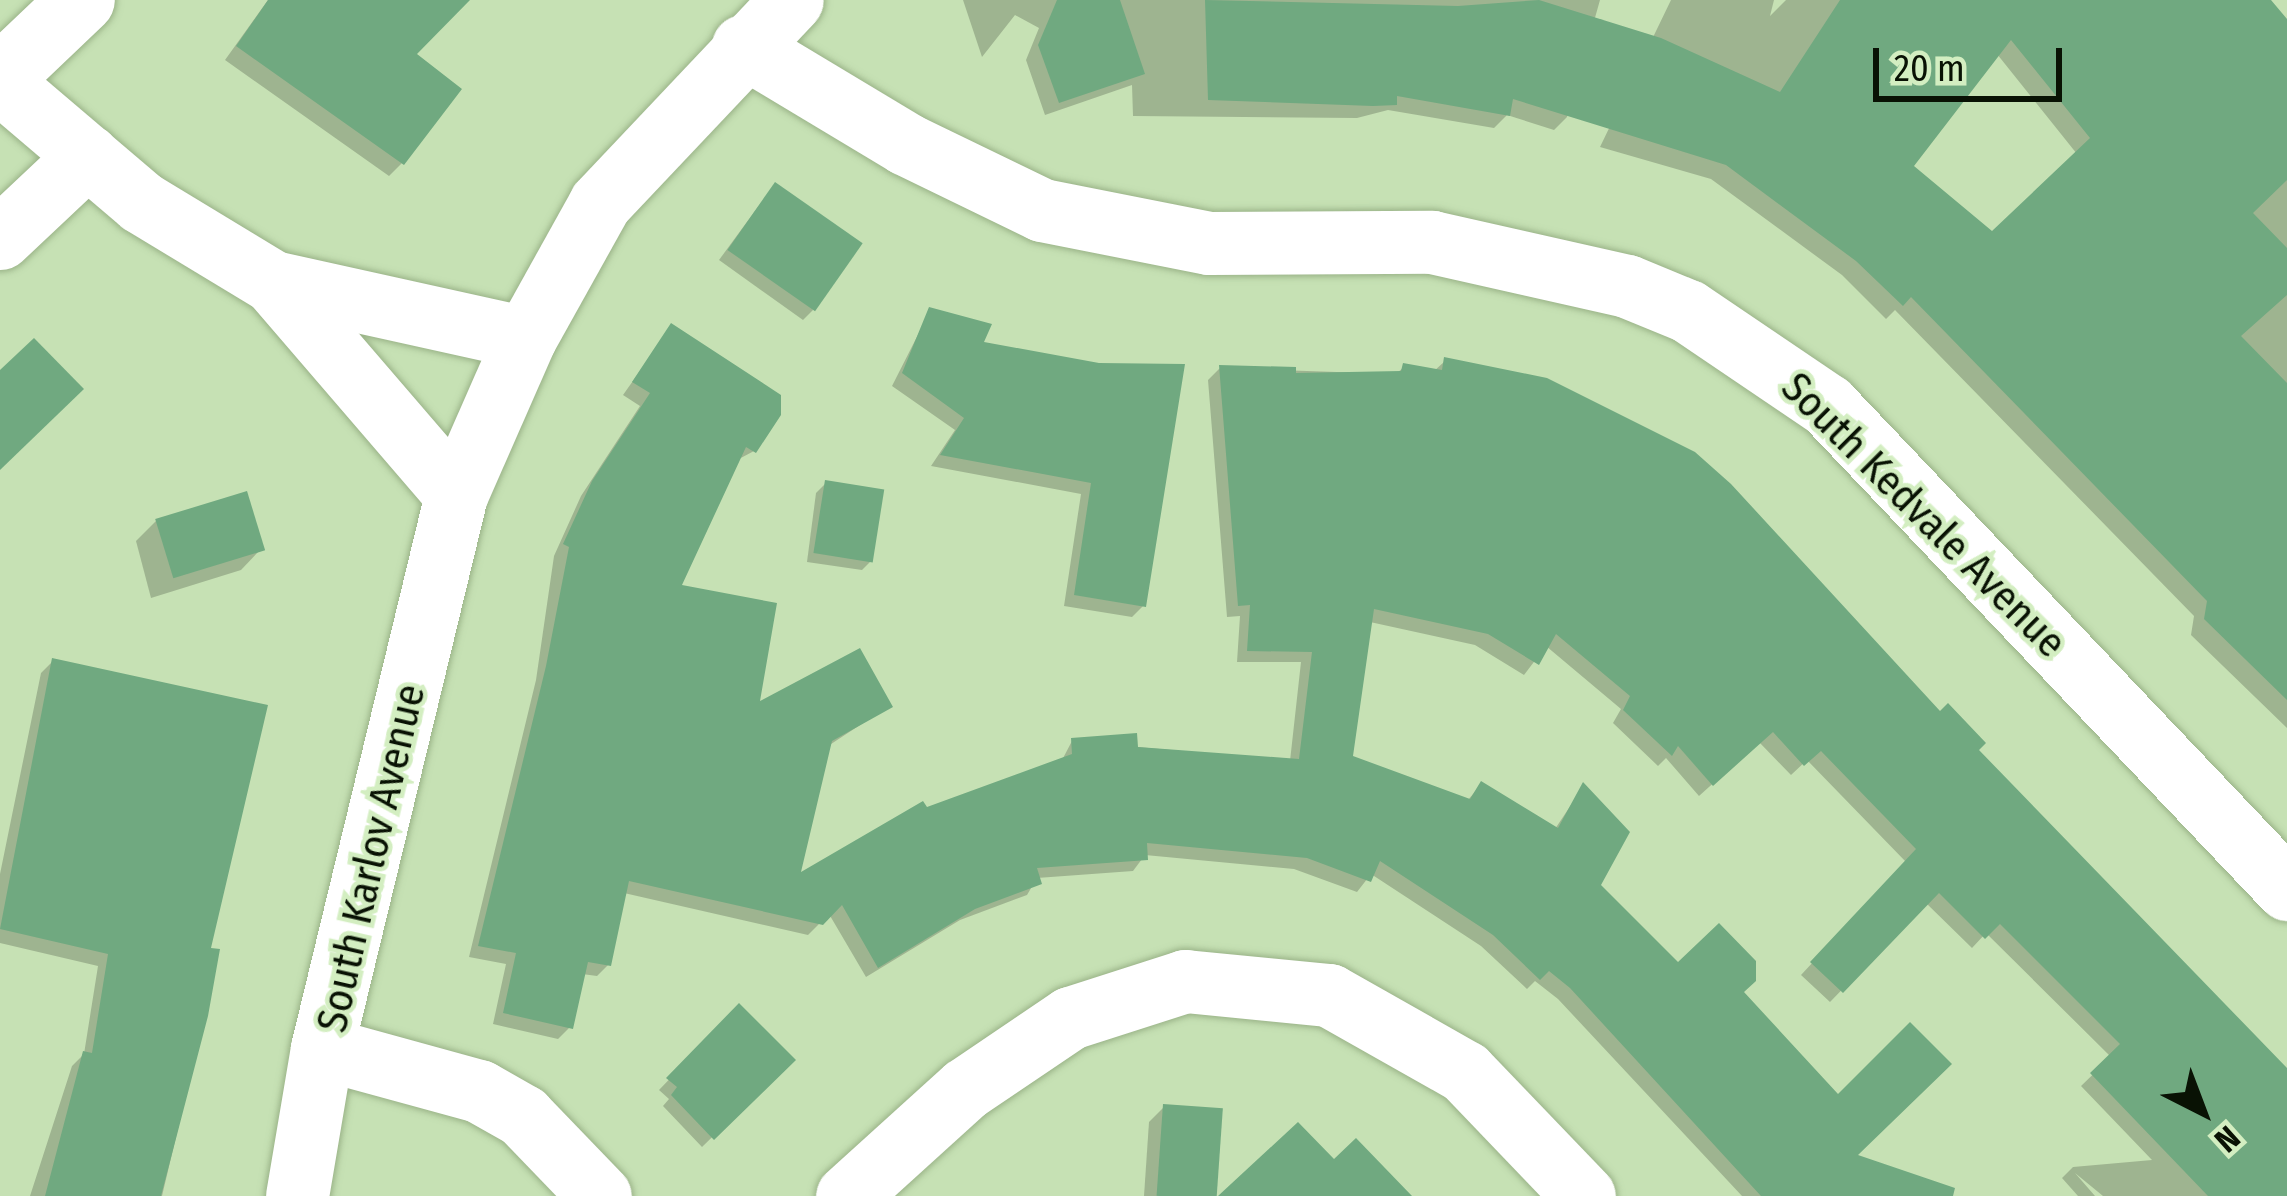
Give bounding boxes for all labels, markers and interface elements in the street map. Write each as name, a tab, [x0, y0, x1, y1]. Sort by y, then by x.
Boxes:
scale bar	[1879, 24, 2068, 98]
text: 20 m	[1894, 47, 1965, 91]
street label: South Kedvale Avenue	[1771, 362, 2077, 668]
street label: South Karlov Avenue	[306, 679, 436, 1037]
north arrow	[2143, 1052, 2263, 1172]
text: N	[2206, 1117, 2248, 1160]

